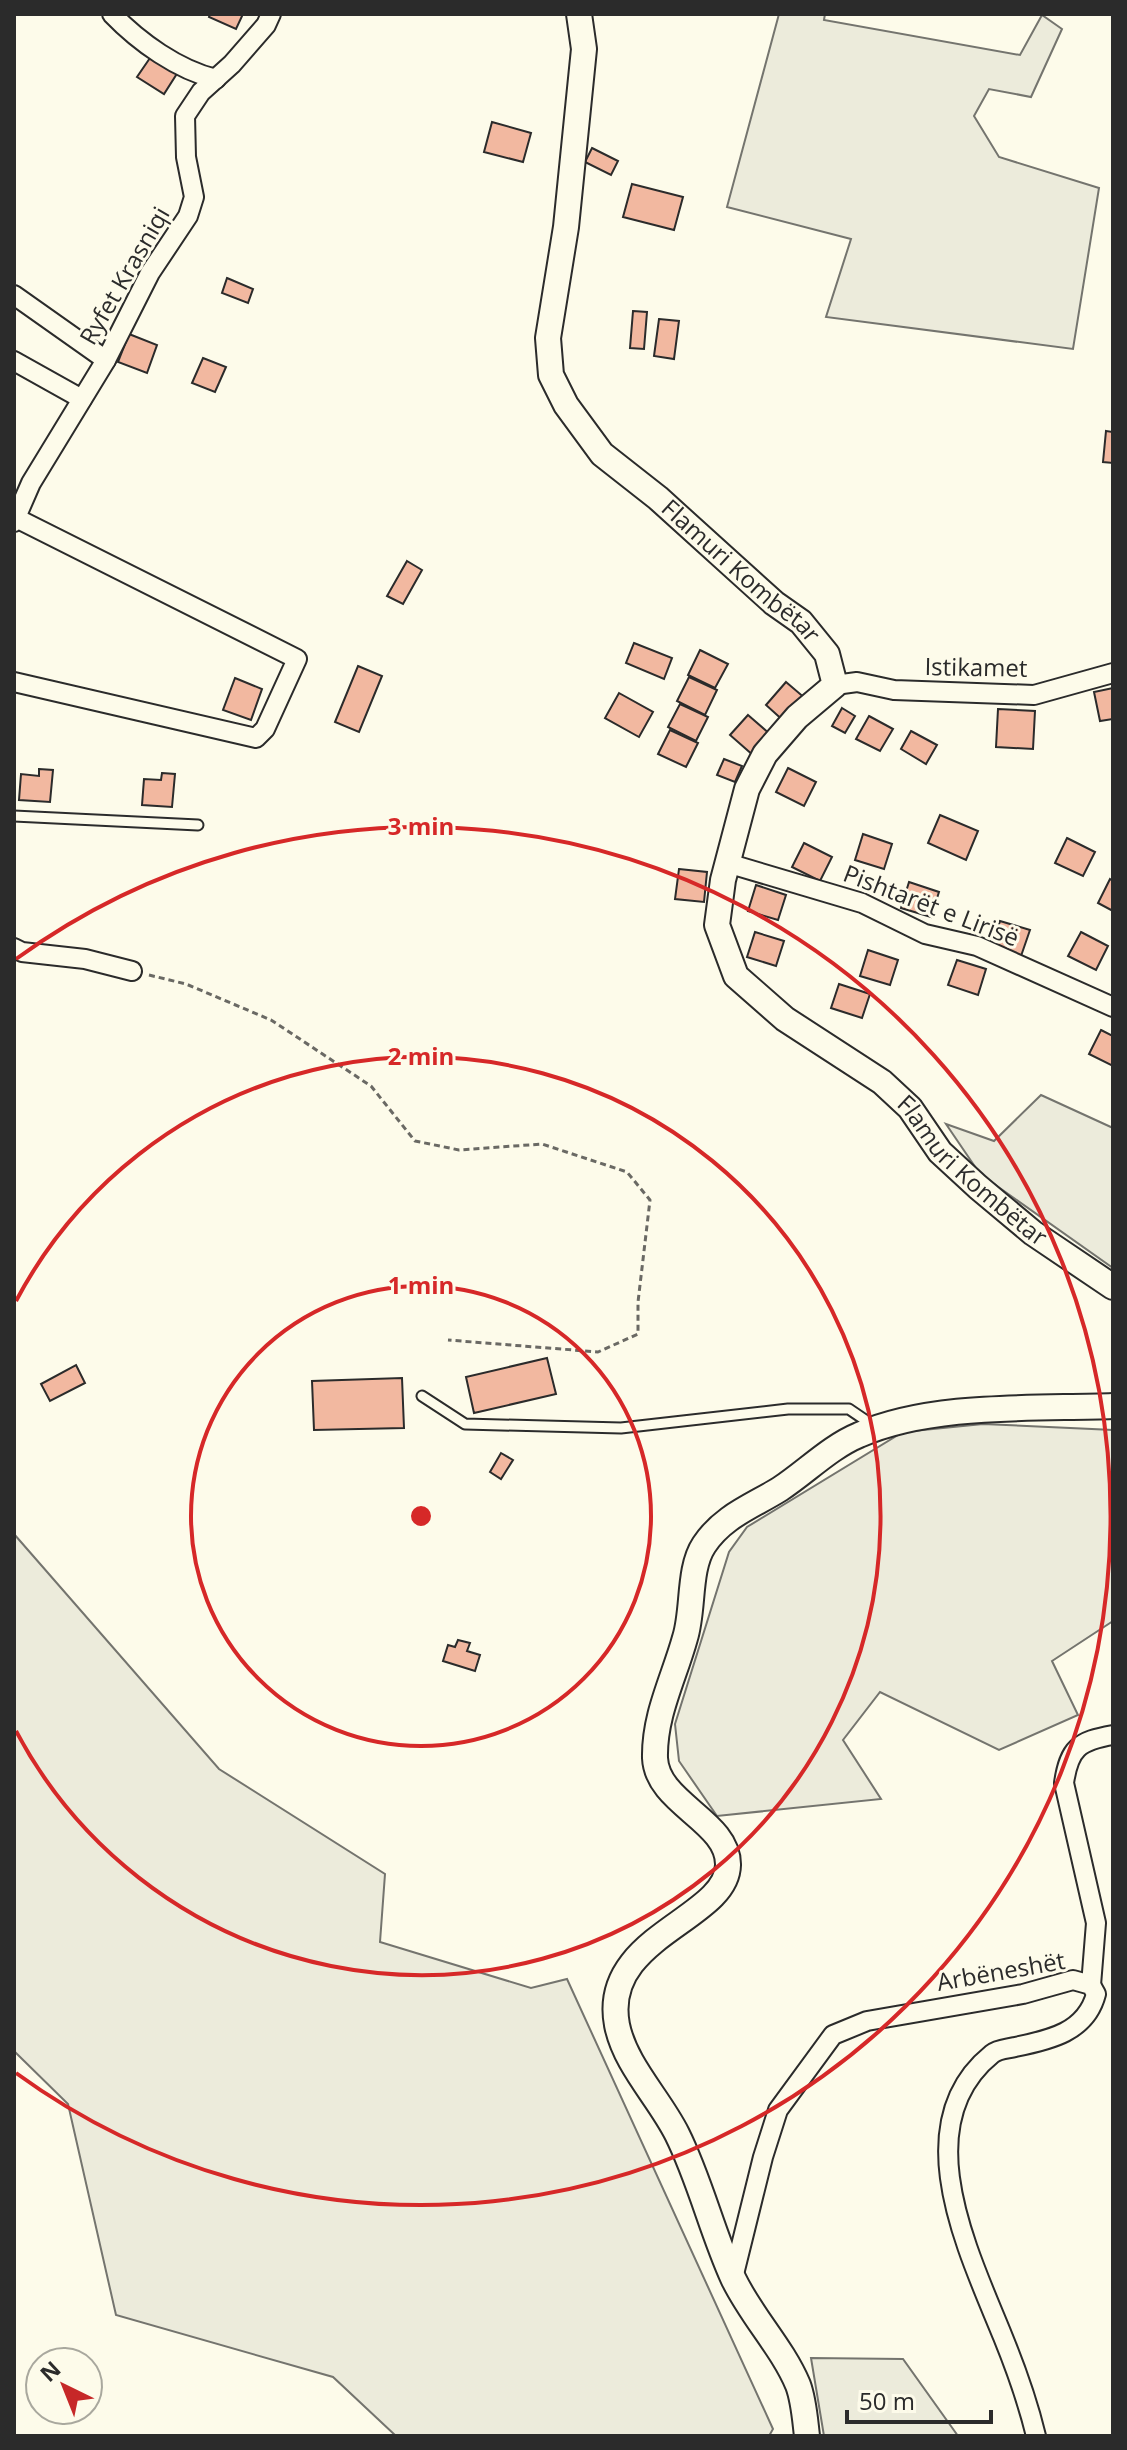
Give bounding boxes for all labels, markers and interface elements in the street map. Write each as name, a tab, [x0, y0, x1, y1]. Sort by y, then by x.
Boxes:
street label: Ryfet Krasniqi	[71, 200, 176, 350]
street label: Flamuri Kombëtar	[655, 491, 829, 649]
street label: Istikamet	[924, 649, 1028, 684]
text: 3 min	[388, 809, 454, 842]
street label: Pishtarët e Lirisë	[839, 856, 1024, 953]
text: 2 min	[388, 1039, 454, 1072]
street label: Flamuri Kombëtar	[891, 1087, 1054, 1253]
text: 1 min	[388, 1268, 454, 1301]
centre of rings	[407, 1502, 435, 1530]
street label: Arbëneshët	[934, 1943, 1067, 1998]
north arrow	[24, 2346, 104, 2426]
text: N	[33, 2354, 66, 2388]
scale bar	[847, 2374, 991, 2424]
text: 50 m	[859, 2384, 915, 2417]

